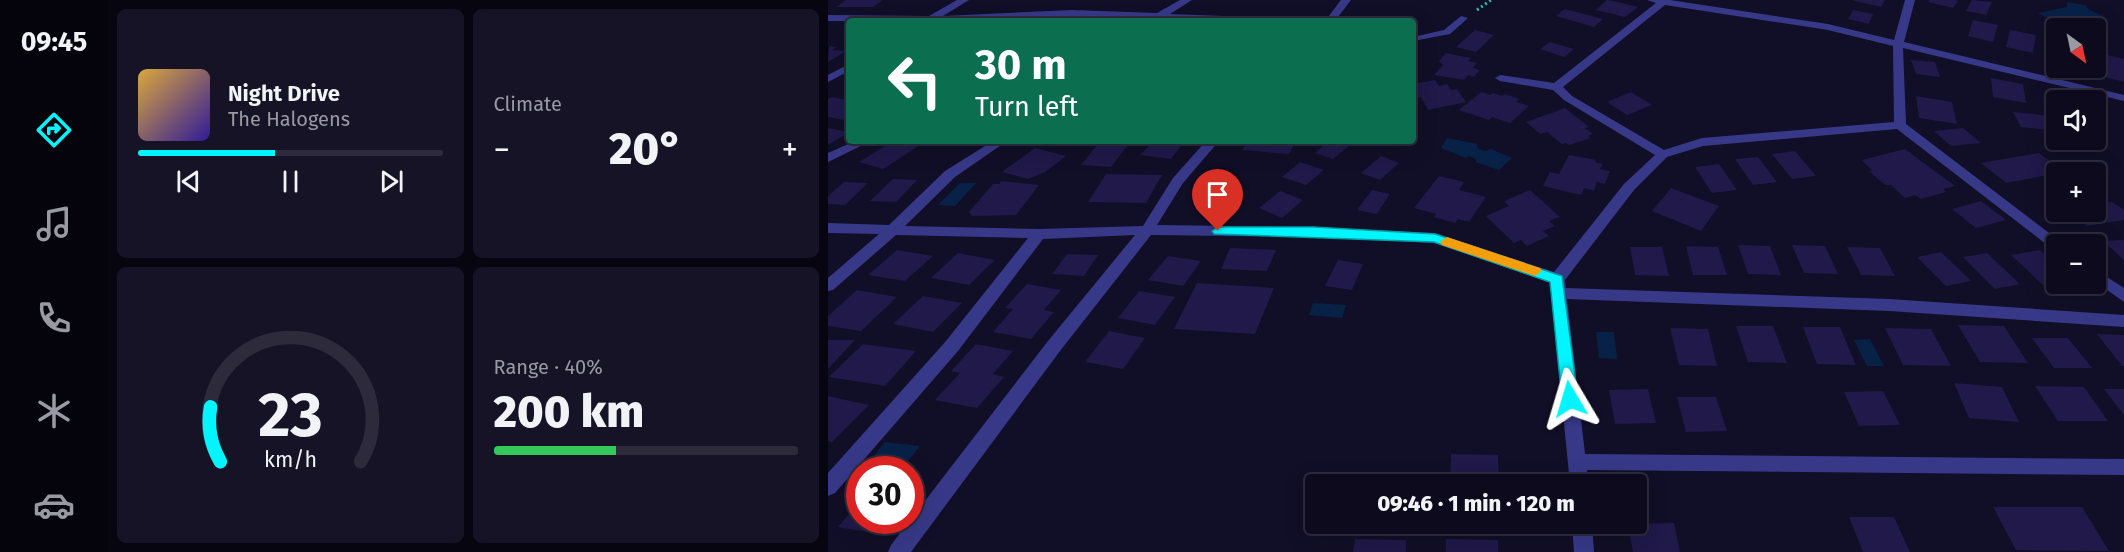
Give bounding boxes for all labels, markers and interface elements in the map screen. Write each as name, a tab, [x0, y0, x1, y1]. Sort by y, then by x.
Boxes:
north arrow	[2046, 18, 2106, 78]
map controls	[2046, 18, 2106, 294]
text: 09:45	[21, 26, 87, 58]
text: 30 m	[975, 40, 1067, 90]
icon: left	[876, 42, 954, 120]
text: Night Drive	[228, 80, 340, 107]
button: sound	[2046, 90, 2106, 150]
text: Turn left	[975, 91, 1078, 123]
text: Climate	[494, 92, 562, 116]
text: The Halogens	[228, 107, 350, 131]
icon: directions	[33, 109, 75, 151]
text: 20°	[609, 122, 683, 176]
text: −	[494, 130, 510, 170]
text: +	[782, 130, 798, 170]
button: +	[2046, 162, 2106, 222]
icon: previous	[172, 165, 205, 198]
icon: pause	[274, 165, 307, 198]
icon: next	[375, 165, 408, 198]
pin	[1192, 169, 1243, 231]
icon: arrive	[1201, 178, 1234, 211]
icon: music	[33, 203, 75, 245]
button: −	[2046, 234, 2106, 294]
icon: phone	[33, 297, 75, 339]
text: Range · 40%	[494, 355, 603, 379]
position arrow	[1538, 367, 1602, 431]
text: 23	[258, 378, 322, 453]
text: 200 km	[494, 385, 644, 439]
icon: climate	[33, 390, 75, 432]
text: km/h	[264, 447, 317, 473]
speed limit sign: 30	[846, 456, 924, 534]
icon: car	[33, 484, 75, 526]
text: 09:46 · 1 min · 120 m	[1377, 490, 1575, 517]

